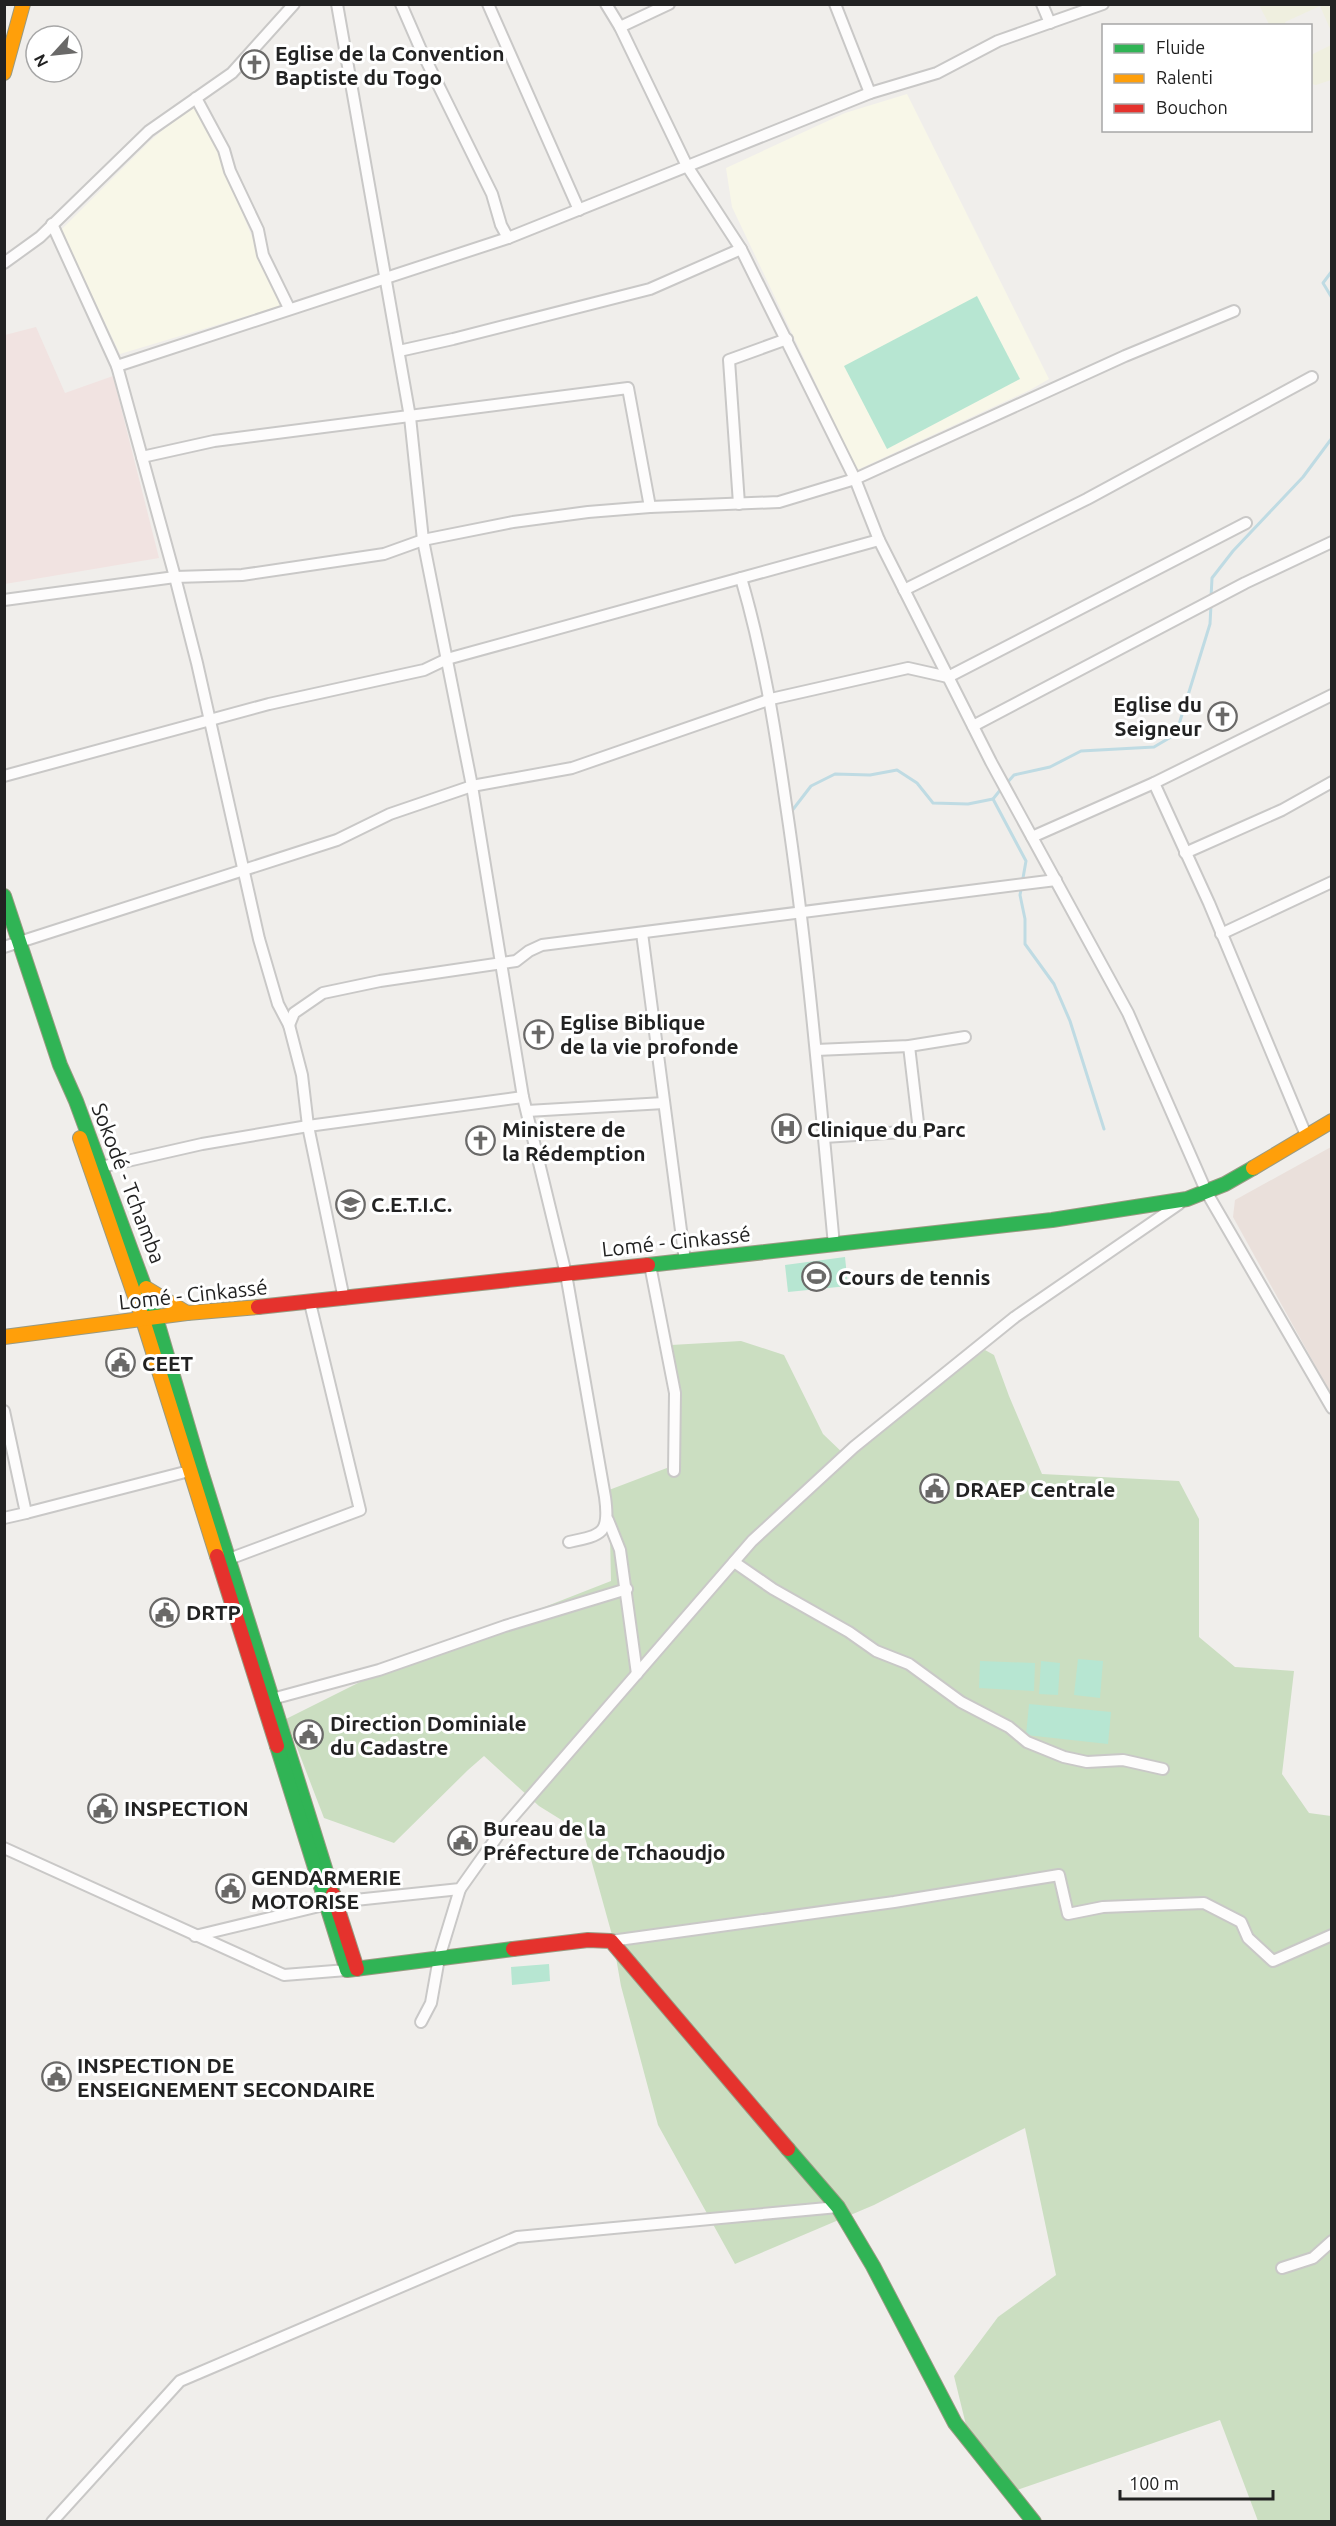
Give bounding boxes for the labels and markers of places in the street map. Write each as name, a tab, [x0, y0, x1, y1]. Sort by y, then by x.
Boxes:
place label: Eglise de la Convention Baptiste du Togo	[275, 41, 505, 89]
church icon: Eglise de la Convention Baptiste du Togo	[238, 49, 270, 81]
place label: Eglise du Seigneur	[1113, 692, 1202, 740]
church icon: Eglise du Seigneur	[1207, 700, 1239, 732]
place label: Eglise Biblique de la vie profonde	[560, 1010, 739, 1058]
church icon: Eglise Biblique de la vie profonde	[523, 1018, 555, 1050]
hospital icon: Clinique du Parc	[770, 1113, 802, 1145]
place label: Ministere de la Rédemption	[502, 1117, 646, 1165]
place label: Clinique du Parc	[807, 1117, 966, 1141]
church icon: Ministere de la Rédemption	[465, 1125, 497, 1157]
school or university icon: C.E.T.I.C.	[334, 1188, 366, 1220]
place label: C.E.T.I.C.	[371, 1192, 452, 1216]
sports icon: Cours de tennis	[801, 1261, 833, 1293]
place label: Cours de tennis	[838, 1265, 991, 1289]
public building icon: CEET	[105, 1347, 137, 1379]
place label: CEET	[142, 1351, 193, 1375]
public building icon: DRAEP Centrale	[918, 1473, 950, 1505]
place label: DRAEP Centrale	[955, 1477, 1115, 1501]
public building icon: DRTP	[149, 1596, 181, 1628]
place label: DRTP	[186, 1600, 241, 1624]
place label: Direction Dominiale du Cadastre	[330, 1711, 527, 1759]
public building icon: Direction Dominiale du Cadastre	[293, 1719, 325, 1751]
public building icon: INSPECTION	[87, 1792, 119, 1824]
place label: INSPECTION	[124, 1796, 249, 1820]
place label: Bureau de la Préfecture de Tchaoudjo	[483, 1816, 725, 1864]
public building icon: Bureau de la Préfecture de Tchaoudjo	[446, 1824, 478, 1856]
place label: GENDARMERIE MOTORISE	[251, 1865, 401, 1913]
public building icon: GENDARMERIE MOTORISE	[214, 1873, 246, 1905]
place label: INSPECTION DE ENSEIGNEMENT SECONDAIRE	[77, 2053, 375, 2101]
public building icon: INSPECTION DE ENSEIGNEMENT SECONDAIRE	[40, 2061, 72, 2093]

